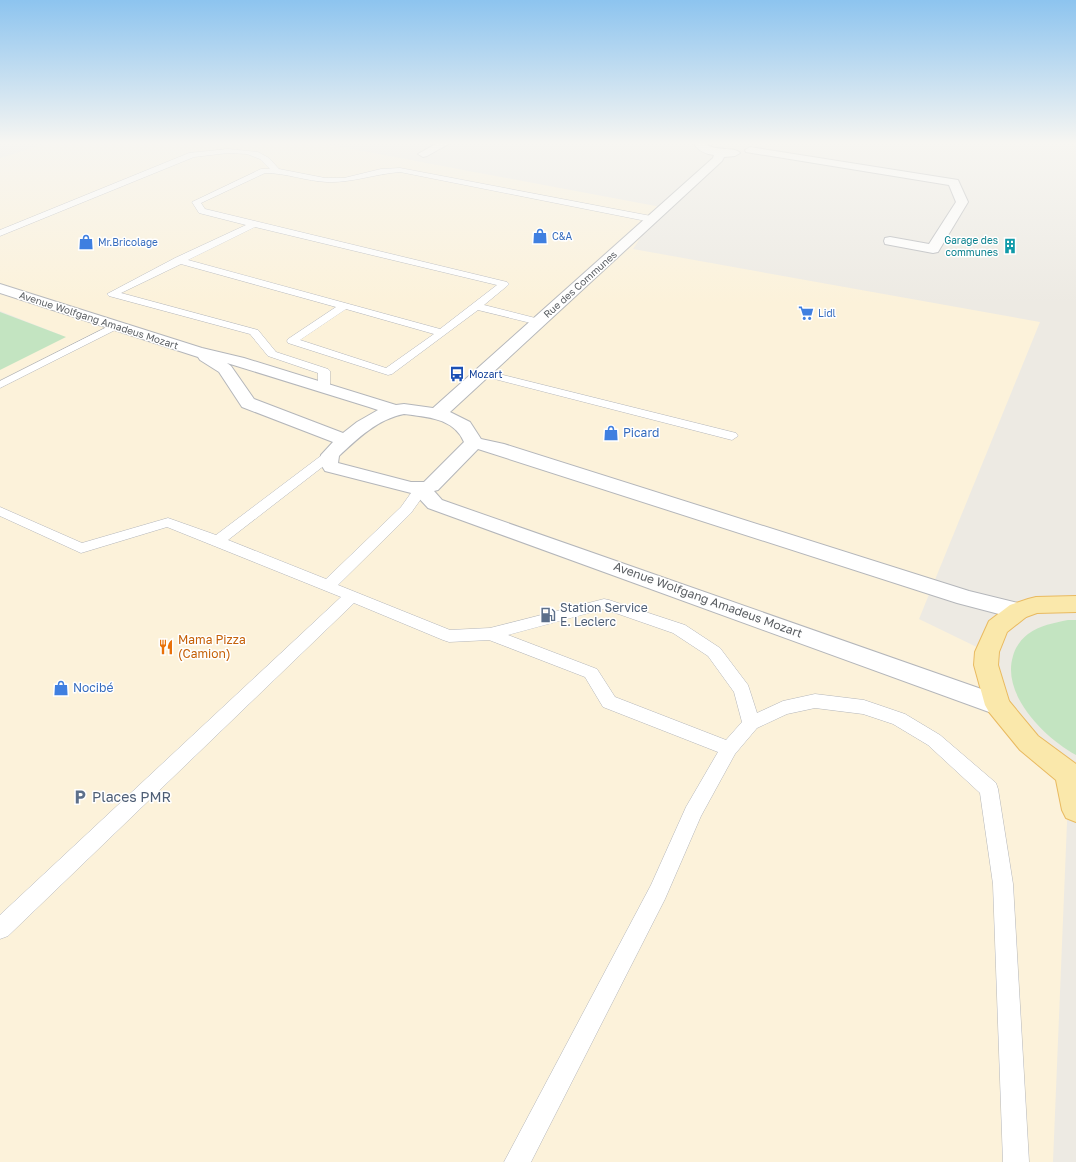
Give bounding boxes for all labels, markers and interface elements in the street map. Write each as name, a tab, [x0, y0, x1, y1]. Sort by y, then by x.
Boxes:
shop icon: C&A	[531, 227, 549, 245]
place label: C&A	[552, 230, 573, 242]
shop icon: Mr.Bricolage	[77, 233, 95, 251]
place label: Garage des communes	[944, 234, 998, 258]
place label: Mr.Bricolage	[98, 236, 158, 248]
building icon: Garage des communes	[1001, 237, 1019, 255]
street label: Rue des Communes	[541, 248, 619, 320]
street label: Avenue Wolfgang Amadeus Mozart	[18, 289, 180, 351]
supermarket icon: Lidl	[797, 304, 815, 322]
place label: Lidl	[818, 307, 836, 319]
bus stop icon: Mozart	[448, 365, 466, 383]
place label: Mozart	[469, 368, 502, 380]
shop icon: Picard	[602, 424, 620, 442]
place label: Picard	[623, 425, 659, 440]
street label: Avenue Wolfgang Amadeus Mozart	[612, 558, 805, 641]
place label: Station Service E. Leclerc	[560, 600, 648, 629]
fuel station icon: Station Service E. Leclerc	[539, 606, 557, 624]
place label: Mama Pizza (Camion)	[178, 632, 246, 661]
restaurant icon: Mama Pizza (Camion)	[157, 638, 175, 656]
shop icon: Nocibé	[52, 679, 70, 697]
place label: Nocibé	[73, 680, 113, 695]
parking icon: Places PMR	[71, 788, 89, 806]
place label: Places PMR	[92, 788, 171, 805]

